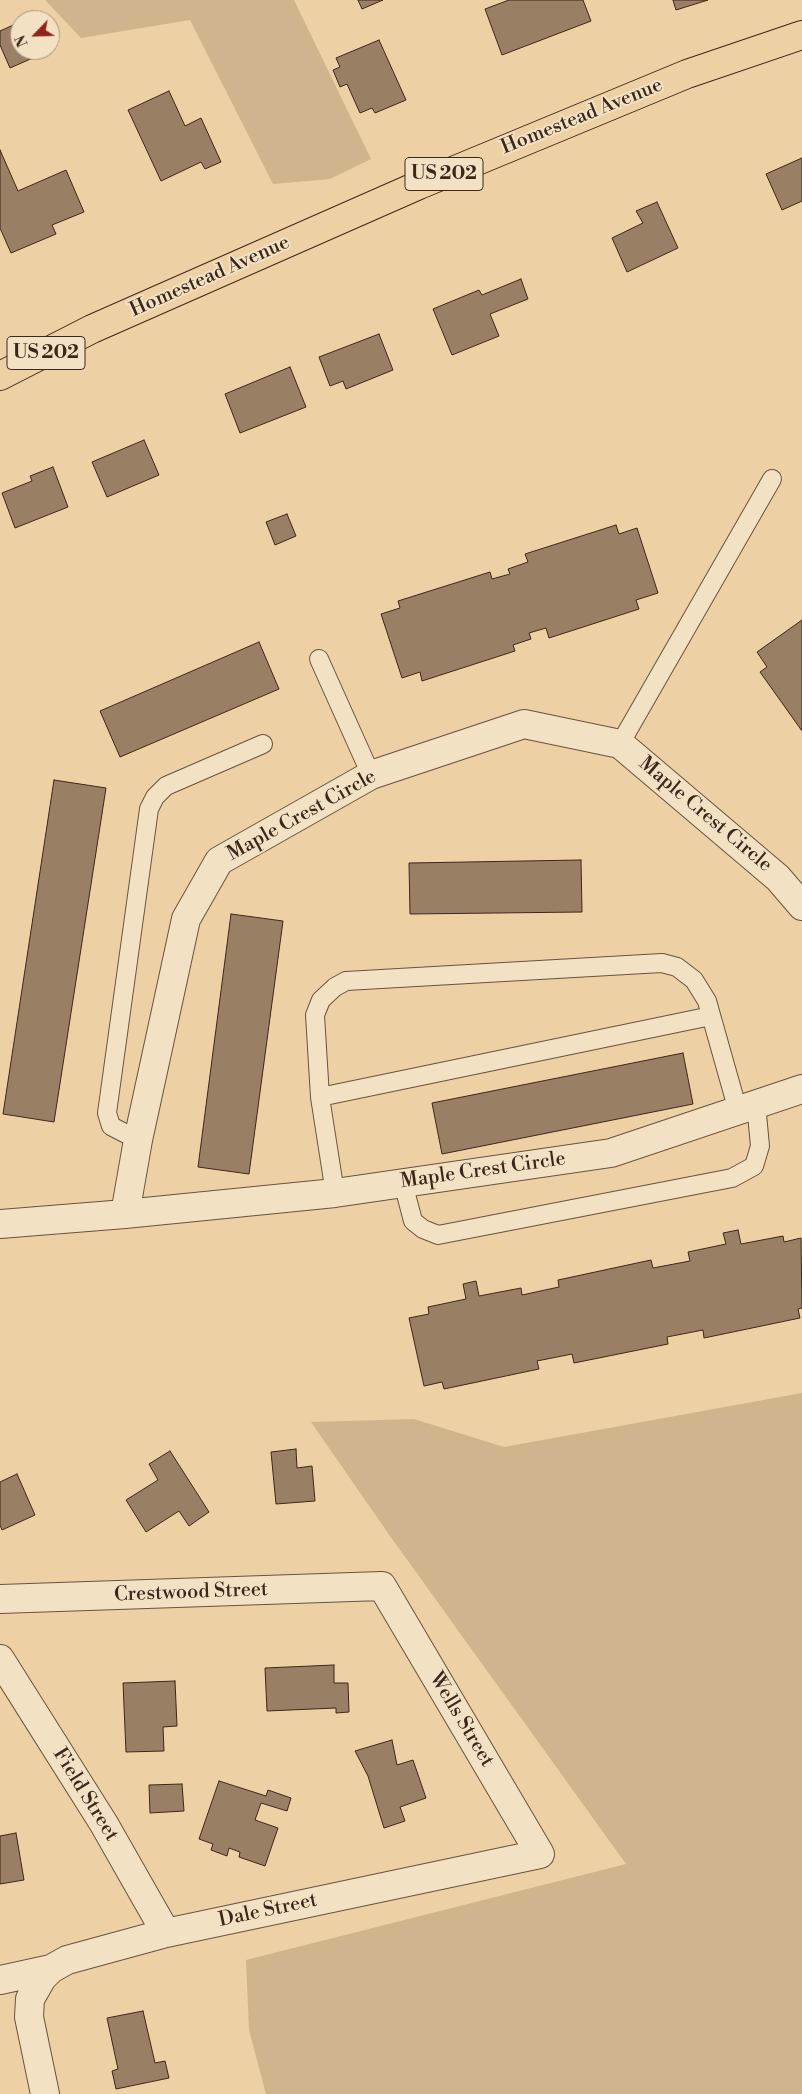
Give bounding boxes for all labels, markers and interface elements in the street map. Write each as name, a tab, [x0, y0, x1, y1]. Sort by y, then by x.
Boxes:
north arrow	[10, 10, 60, 60]
text: N	[12, 32, 33, 49]
street label: Homestead Avenue	[498, 74, 666, 160]
road number: US 202	[405, 157, 483, 190]
street label: Homestead Avenue	[126, 231, 294, 323]
road number: US 202	[7, 336, 85, 369]
street label: Maple Crest Circle	[633, 752, 777, 878]
street label: Maple Crest Circle	[223, 765, 381, 867]
street label: Maple Crest Circle	[399, 1148, 567, 1194]
street label: Crestwood Street	[114, 1578, 268, 1608]
street label: Wells Street	[423, 1668, 499, 1772]
street label: Field Street	[47, 1744, 123, 1846]
street label: Dale Street	[217, 1889, 319, 1933]

